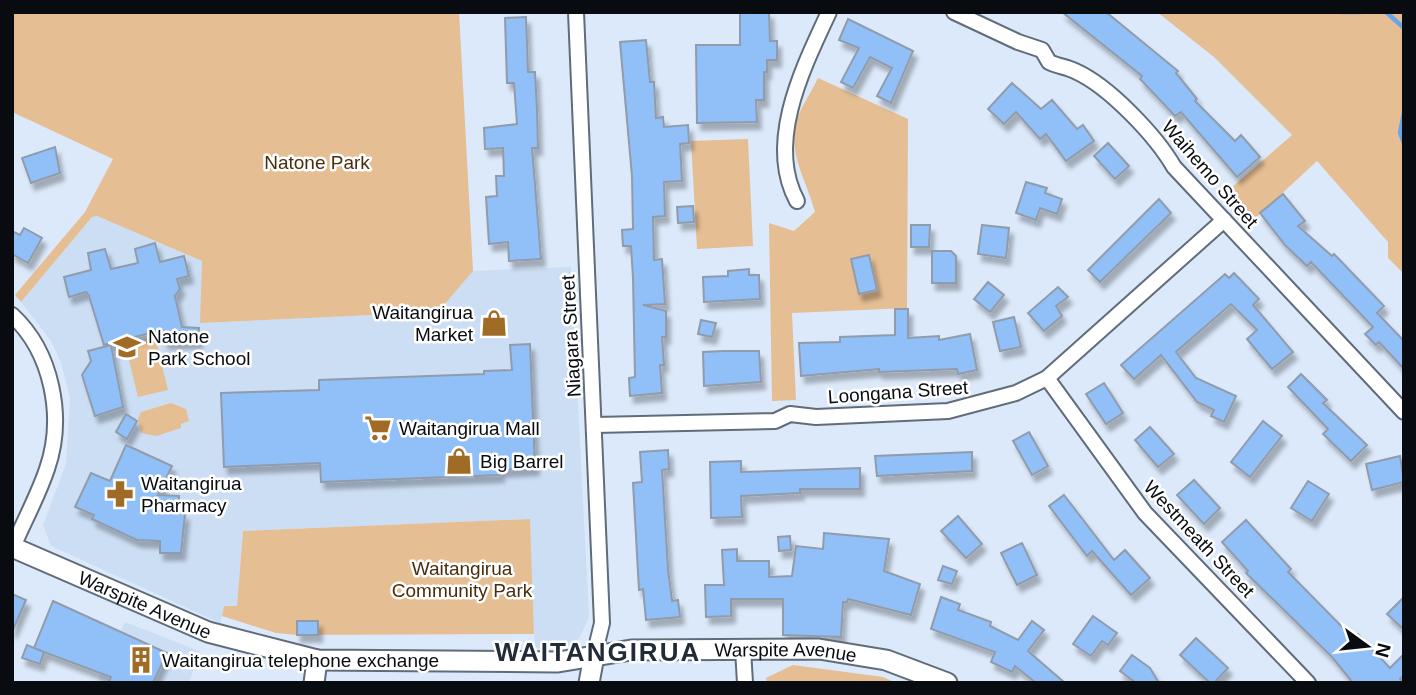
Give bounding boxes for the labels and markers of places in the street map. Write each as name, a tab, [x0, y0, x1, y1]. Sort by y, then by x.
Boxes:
place label: Waitangirua Market	[372, 302, 474, 345]
shop icon: Waitangirua Market	[479, 308, 509, 338]
place label: Natone Park School	[148, 326, 250, 369]
school or university icon: Natone Park School	[112, 332, 142, 362]
supermarket icon: Waitangirua Mall	[363, 413, 393, 443]
place label: Waitangirua Mall	[399, 418, 540, 439]
shop icon: Big Barrel	[444, 446, 474, 476]
place label: Big Barrel	[480, 451, 563, 472]
place label: Waitangirua Pharmacy	[141, 473, 242, 516]
pharmacy icon: Waitangirua Pharmacy	[105, 479, 135, 509]
building icon: Waitangirua telephone exchange	[126, 645, 156, 675]
place label: Waitangirua telephone exchange	[162, 650, 439, 671]

